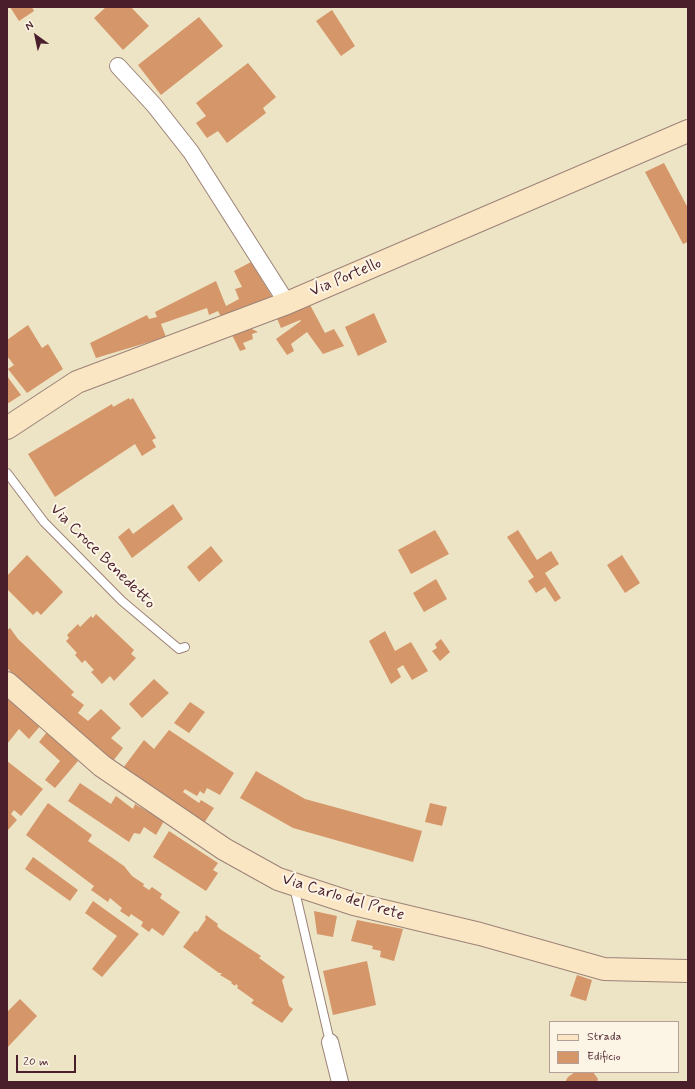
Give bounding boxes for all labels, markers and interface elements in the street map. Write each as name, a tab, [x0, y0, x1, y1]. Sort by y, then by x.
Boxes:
north arrow	[16, 16, 56, 56]
text: N	[23, 18, 36, 34]
street label: Via Portello	[307, 254, 385, 302]
street label: Via Croce Benedetto	[45, 500, 159, 614]
street label: Via Carlo del Prete	[279, 870, 407, 926]
legend	[549, 1021, 679, 1073]
text: Strada	[587, 1029, 621, 1045]
scale bar	[18, 1047, 78, 1073]
text: Edificio	[587, 1049, 621, 1065]
text: 20 m	[23, 1054, 49, 1070]

